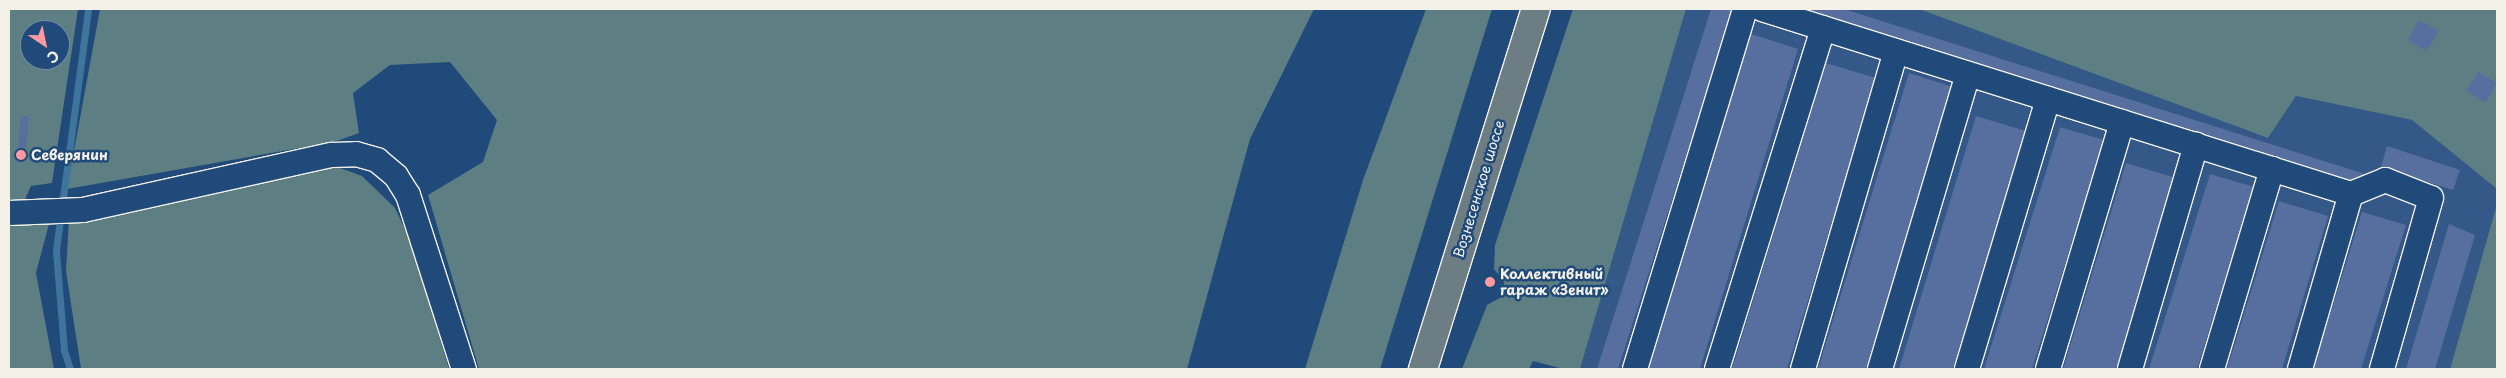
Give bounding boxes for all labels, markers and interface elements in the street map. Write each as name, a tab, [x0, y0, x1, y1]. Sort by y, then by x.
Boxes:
north arrow	[20, 20, 70, 70]
text: С	[43, 45, 63, 69]
street label: Вознесенское шоссе	[1450, 118, 1508, 260]
place label: Северянин	[31, 147, 108, 163]
marker: Северянин	[15, 149, 27, 161]
place label: Коллективный гараж «Зенит»	[1500, 266, 1609, 298]
marker: Коллективный гараж «Зенит»	[1484, 276, 1496, 288]

